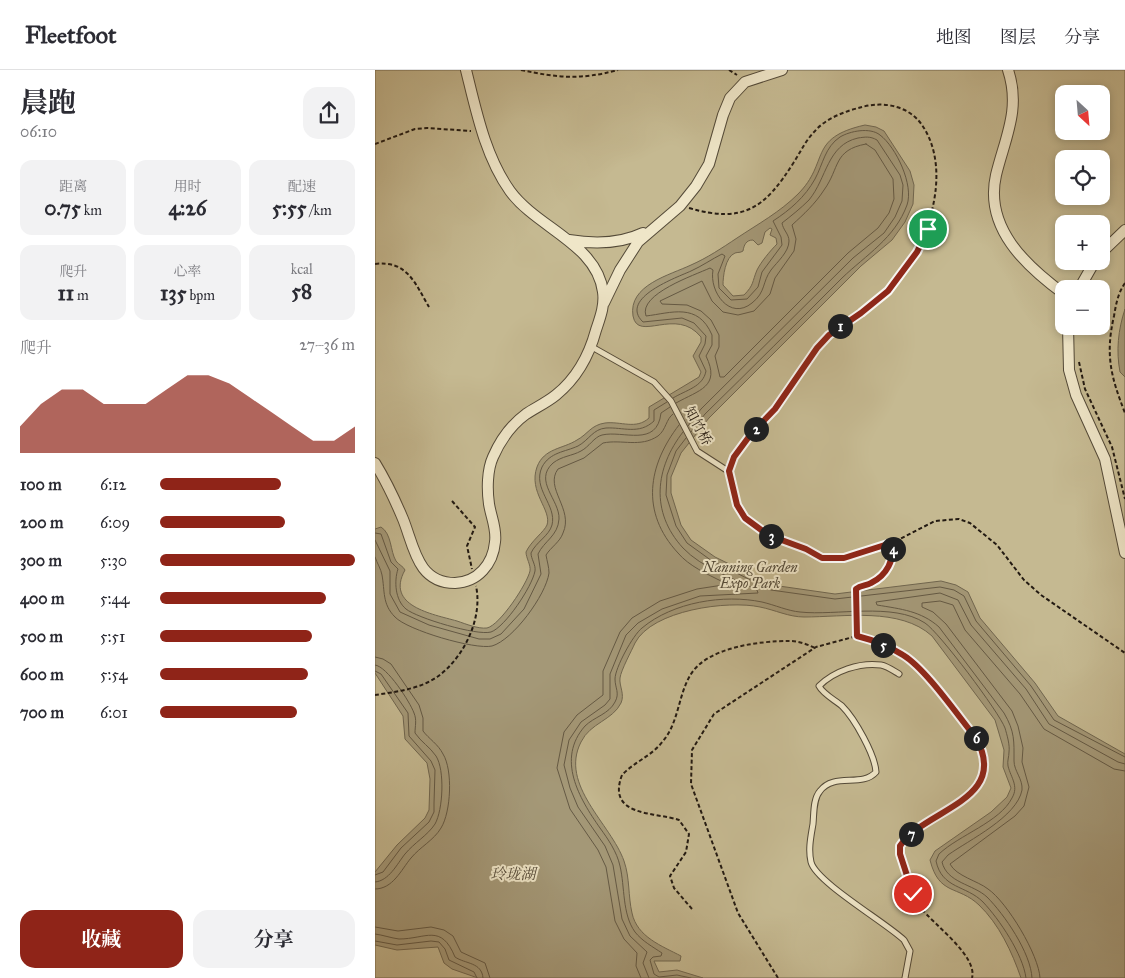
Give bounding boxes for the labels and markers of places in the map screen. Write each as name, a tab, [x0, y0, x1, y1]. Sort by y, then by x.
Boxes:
pin	[907, 208, 949, 250]
pin: 1	[827, 314, 853, 338]
pin: 2	[743, 416, 769, 442]
pin: 3	[759, 524, 783, 548]
pin: 4	[881, 536, 905, 562]
pin: 5	[871, 632, 895, 658]
pin: 6	[963, 726, 989, 750]
pin: 7	[899, 822, 923, 846]
pin	[892, 873, 934, 915]

